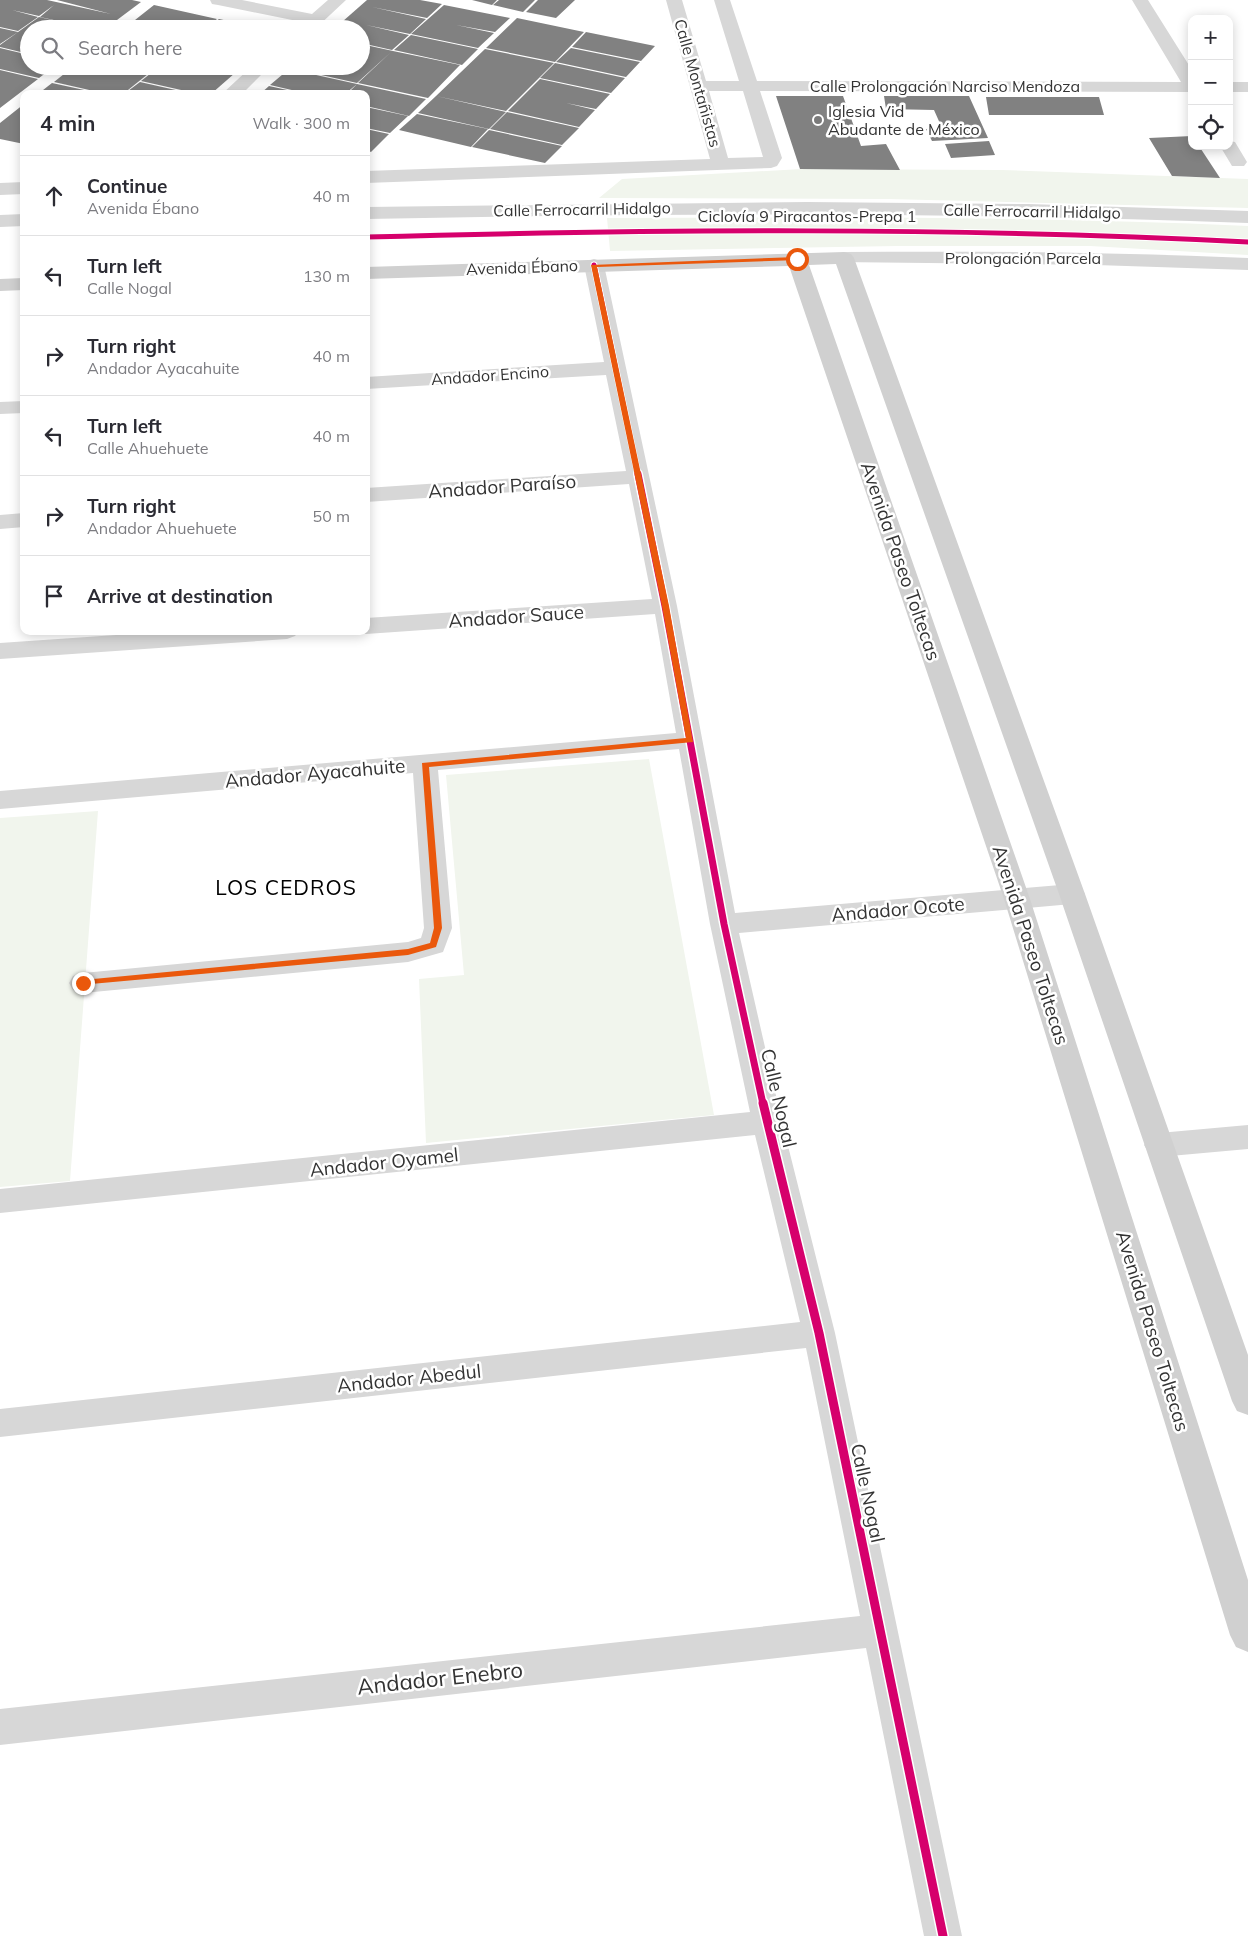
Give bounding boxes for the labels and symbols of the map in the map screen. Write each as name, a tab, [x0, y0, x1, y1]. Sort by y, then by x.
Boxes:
street label: Calle Montañistas	[670, 17, 726, 149]
street label: Calle Prolongación Narciso Mendoza	[810, 76, 1080, 96]
place label: Iglesia Vid Abudante de México	[828, 101, 980, 139]
marker: Iglesia Vid Abudante de México	[812, 114, 824, 126]
street label: Calle Ferrocarril Hidalgo	[493, 197, 671, 221]
street label: Calle Ferrocarril Hidalgo	[943, 199, 1121, 223]
street label: Ciclovía 9 Piracantos-Prepa 1	[698, 206, 916, 226]
route start	[786, 248, 809, 271]
street label: Prolongación Parcela	[945, 248, 1101, 268]
street label: Avenida Ébano	[466, 255, 578, 279]
street label: Andador Encino	[430, 361, 550, 389]
street label: Avenida Paseo Toltecas	[856, 459, 946, 663]
street label: Andador Paraíso	[427, 469, 577, 503]
street label: Andador Sauce	[447, 599, 585, 633]
street label: Andador Ayacahuite	[224, 753, 406, 793]
street label: Avenida Paseo Toltecas	[987, 842, 1075, 1048]
district label: LOS CEDROS	[215, 874, 357, 900]
street label: Andador Ocote	[830, 891, 966, 927]
route end	[72, 972, 95, 995]
street label: Calle Nogal	[756, 1046, 802, 1150]
street label: Andador Oyamel	[308, 1142, 460, 1182]
street label: Avenida Paseo Toltecas	[1111, 1228, 1195, 1434]
street label: Andador Abedul	[336, 1359, 482, 1397]
street label: Calle Nogal	[846, 1441, 890, 1545]
street label: Andador Enebro	[356, 1655, 524, 1701]

